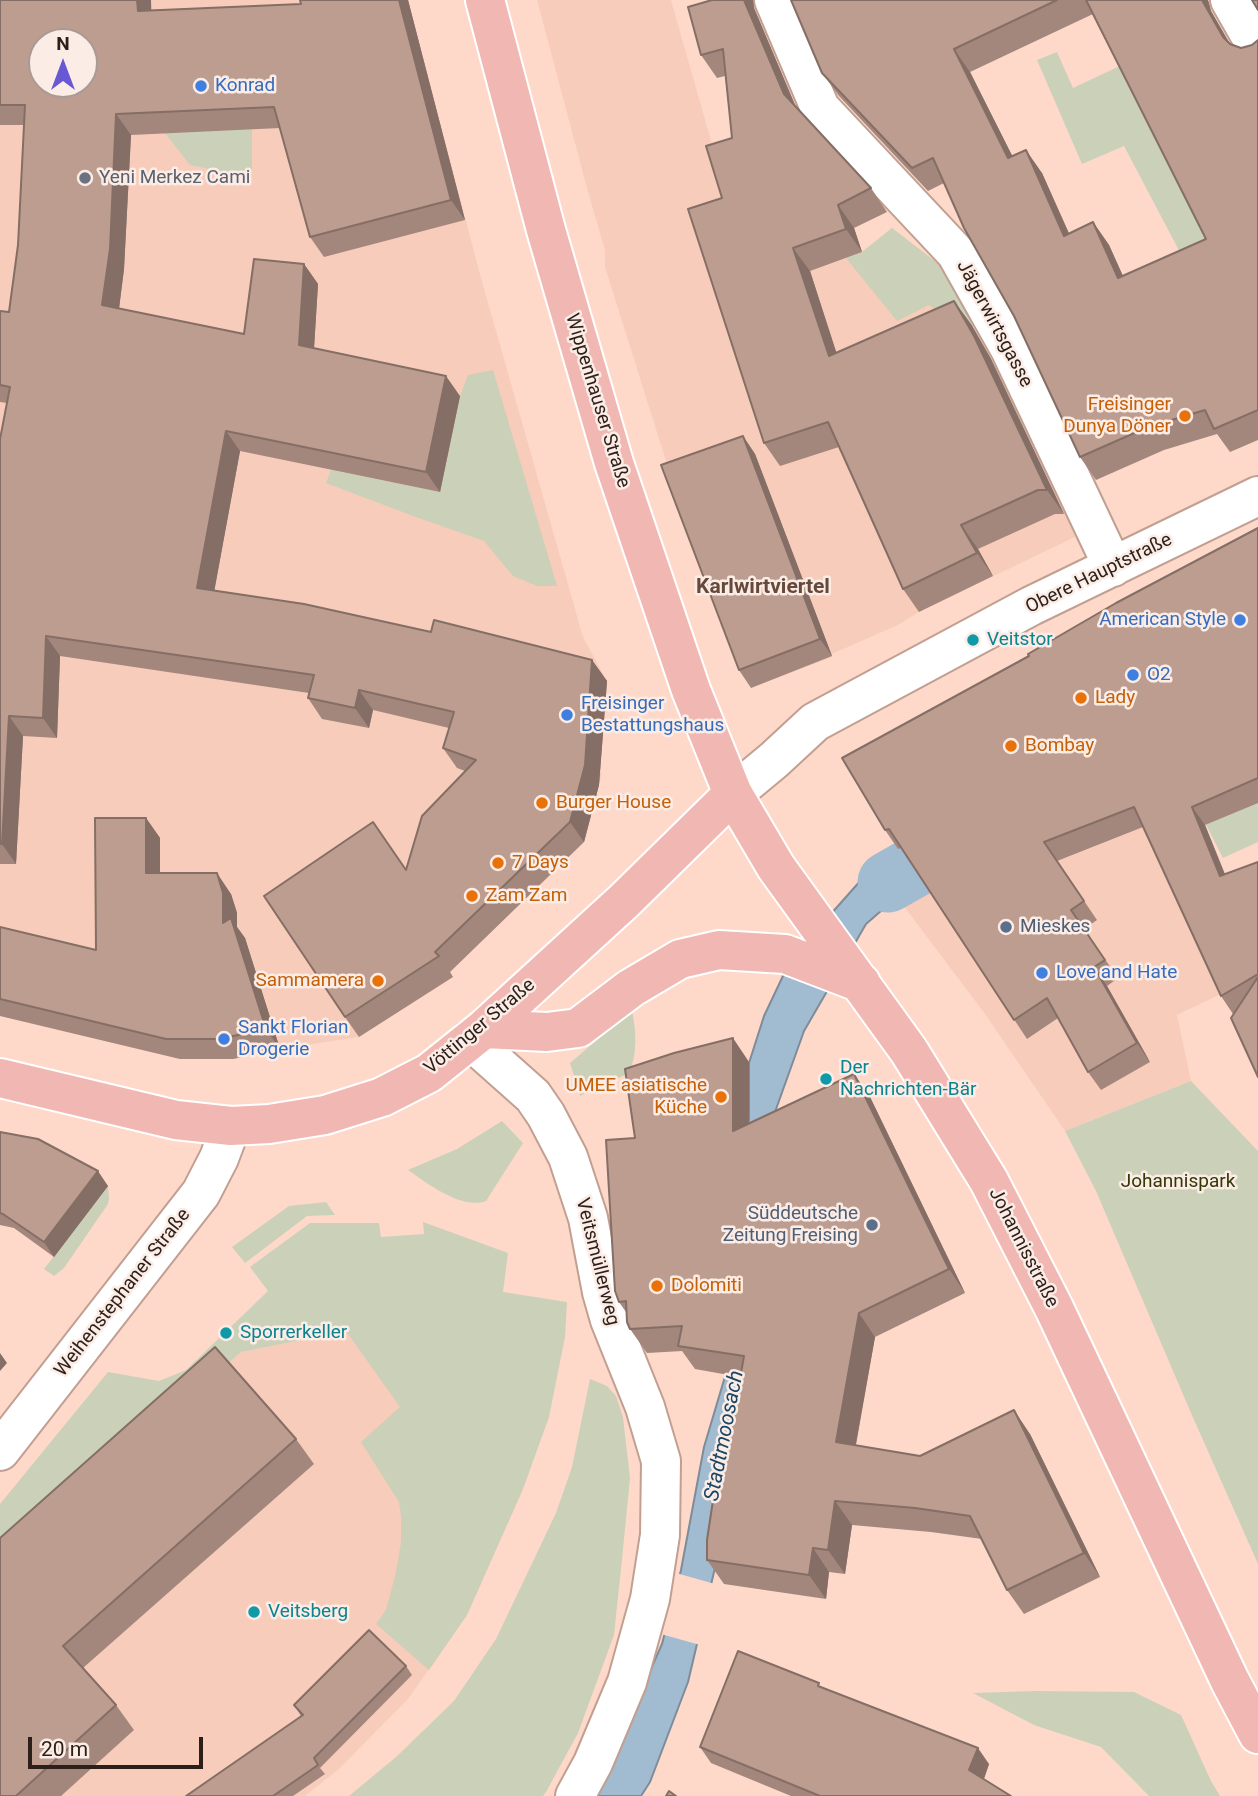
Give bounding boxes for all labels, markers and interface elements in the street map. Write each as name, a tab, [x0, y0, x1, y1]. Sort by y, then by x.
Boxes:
north arrow	[28, 28, 98, 98]
text: N	[56, 32, 70, 55]
place label: Konrad	[215, 75, 275, 97]
marker: Konrad	[193, 78, 209, 94]
place label: Yeni Merkez Cami	[99, 167, 250, 189]
marker: Yeni Merkez Cami	[77, 170, 93, 186]
street label: Jägerwirtsgasse	[951, 257, 1037, 391]
street label: Wippenhauser Straße	[560, 311, 634, 491]
place label: Freisinger Dunya Döner	[1063, 394, 1171, 438]
marker: Freisinger Dunya Döner	[1177, 408, 1193, 424]
street label: Obere Hauptstraße	[1022, 529, 1176, 619]
district label: Karlwirtviertel	[696, 575, 830, 601]
place label: American Style	[1099, 609, 1226, 631]
marker: American Style	[1232, 612, 1248, 628]
place label: Veitstor	[987, 629, 1053, 651]
marker: Veitstor	[965, 632, 981, 648]
place label: O2	[1147, 664, 1171, 686]
marker: O2	[1125, 667, 1141, 683]
place label: Lady	[1095, 687, 1135, 709]
marker: Lady	[1073, 690, 1089, 706]
place label: Freisinger Bestattungshaus	[581, 693, 724, 737]
marker: Freisinger Bestattungshaus	[559, 707, 575, 723]
place label: Bombay	[1025, 735, 1094, 757]
marker: Bombay	[1003, 738, 1019, 754]
place label: Burger House	[556, 792, 671, 814]
marker: Burger House	[534, 795, 550, 811]
place label: 7 Days	[512, 852, 569, 874]
marker: 7 Days	[490, 855, 506, 871]
place label: Zam Zam	[486, 885, 567, 907]
marker: Zam Zam	[464, 888, 480, 904]
place label: Mieskes	[1020, 916, 1090, 938]
marker: Mieskes	[998, 919, 1014, 935]
place label: Love and Hate	[1056, 962, 1177, 984]
marker: Love and Hate	[1034, 965, 1050, 981]
place label: Sammamera	[256, 970, 364, 992]
marker: Sammamera	[370, 973, 386, 989]
street label: Vöttinger Straße	[420, 974, 540, 1080]
place label: Sankt Florian Drogerie	[238, 1017, 349, 1061]
marker: Sankt Florian Drogerie	[216, 1031, 232, 1047]
place label: Der Nachrichten-Bär	[840, 1057, 976, 1101]
marker: Der Nachrichten-Bär	[818, 1071, 834, 1087]
place label: UMEE asiatische Küche	[566, 1075, 707, 1119]
marker: UMEE asiatische Küche	[713, 1089, 729, 1105]
park label: Johannispark	[1121, 1171, 1235, 1193]
street label: Johannisstraße	[983, 1184, 1063, 1312]
street label: Veitsmüllerweg	[570, 1196, 624, 1328]
place label: Süddeutsche Zeitung Freising	[723, 1203, 858, 1247]
street label: Weihenstephaner Straße	[50, 1204, 196, 1382]
marker: Süddeutsche Zeitung Freising	[864, 1217, 880, 1233]
place label: Dolomiti	[671, 1275, 742, 1297]
marker: Dolomiti	[649, 1278, 665, 1294]
place label: Sporrerkeller	[240, 1322, 347, 1344]
marker: Sporrerkeller	[218, 1325, 234, 1341]
water label: Stadtmoosach	[700, 1369, 750, 1503]
place label: Veitsberg	[268, 1601, 348, 1623]
marker: Veitsberg	[246, 1604, 262, 1620]
scale bar	[32, 1722, 206, 1766]
text: 20 m	[41, 1737, 88, 1761]

